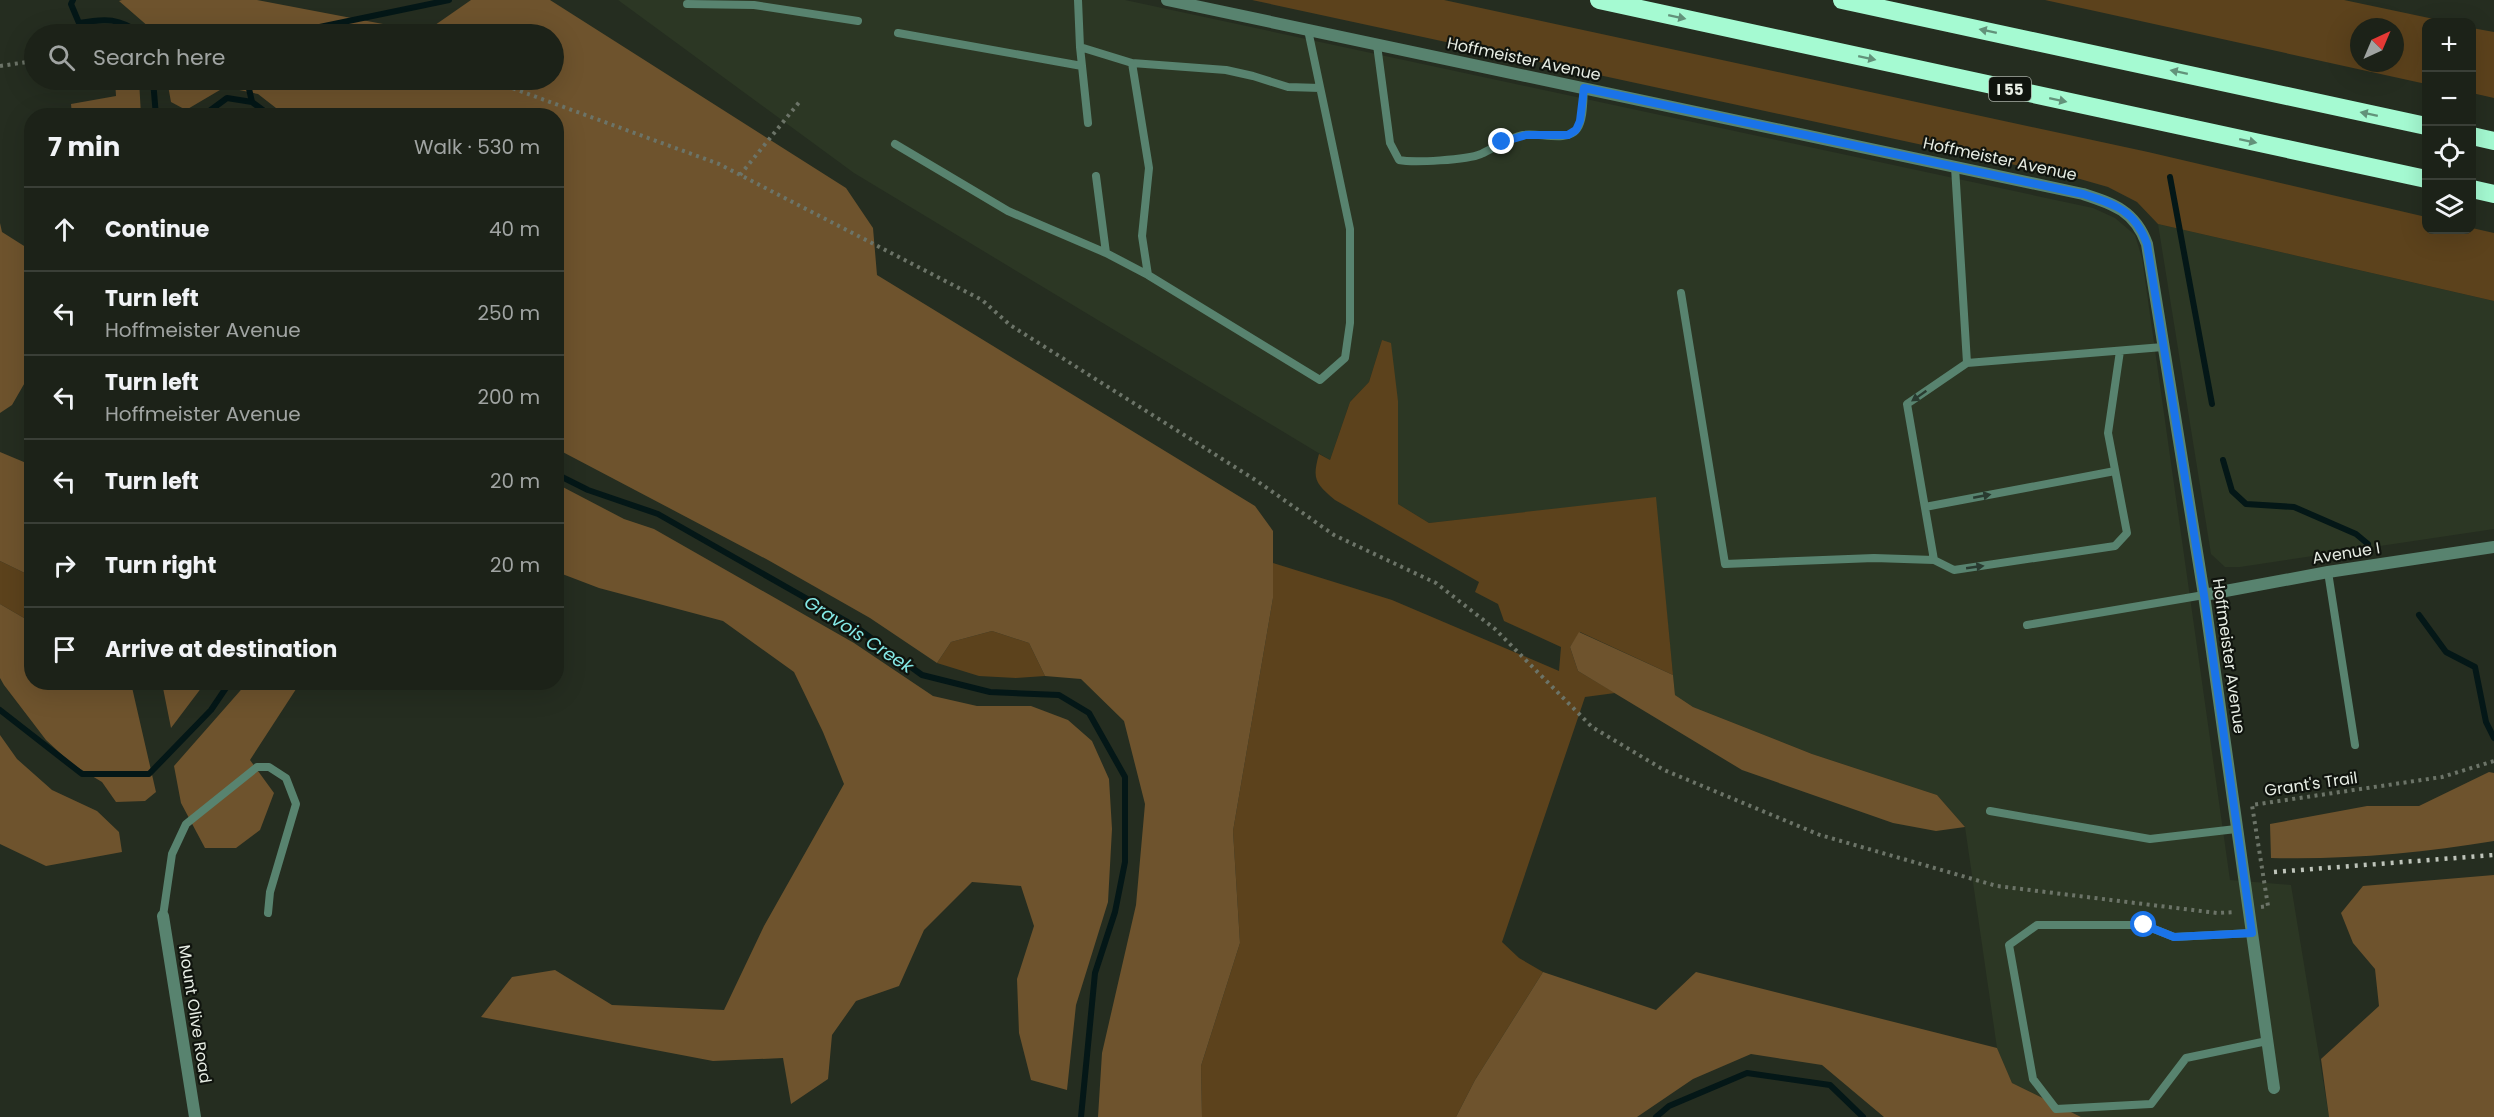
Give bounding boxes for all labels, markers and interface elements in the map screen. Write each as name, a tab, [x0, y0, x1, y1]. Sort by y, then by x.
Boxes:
one-way arrow	[1667, 13, 1686, 22]
north arrow	[2350, 18, 2404, 72]
map controls	[2422, 18, 2476, 234]
button: +	[2422, 18, 2476, 72]
search box	[24, 24, 564, 90]
one-way arrow	[1978, 26, 1997, 35]
street label: Hoffmeister Avenue	[1445, 31, 1603, 87]
icon: search	[45, 41, 78, 74]
text: Search here	[93, 42, 226, 73]
one-way arrow	[1858, 54, 1876, 64]
one-way arrow	[2170, 67, 2188, 77]
button: −	[2422, 72, 2476, 126]
road number: I 55	[1989, 77, 2031, 101]
one-way arrow	[2049, 95, 2067, 105]
one-way arrow	[2360, 108, 2379, 118]
button: locate	[2422, 126, 2476, 180]
route end	[1488, 128, 1514, 154]
text: 7 min	[48, 129, 120, 165]
street label: Hoffmeister Avenue	[1921, 131, 2079, 187]
text: Walk · 530 m	[414, 133, 540, 161]
one-way arrow	[2239, 137, 2258, 146]
button: layers	[2422, 180, 2476, 234]
icon: ahead	[48, 213, 81, 246]
text: Continue	[105, 214, 209, 245]
text: 40 m	[489, 215, 540, 243]
text: Turn left	[105, 283, 199, 314]
icon: left	[48, 297, 81, 330]
text: 250 m	[477, 299, 540, 327]
text: Hoffmeister Avenue	[105, 316, 301, 344]
text: Turn left	[105, 367, 199, 398]
icon: left	[48, 381, 81, 414]
text: 200 m	[477, 383, 540, 411]
one-way arrow	[1912, 390, 1928, 402]
text: Hoffmeister Avenue	[105, 400, 301, 428]
icon: left	[48, 465, 81, 498]
text: Turn left	[105, 466, 199, 497]
text: 20 m	[490, 467, 540, 495]
one-way arrow	[1973, 491, 1992, 500]
street label: Avenue I	[2310, 536, 2382, 570]
icon: right	[48, 549, 81, 582]
text: Turn right	[105, 550, 216, 581]
text: 20 m	[490, 551, 540, 579]
one-way arrow	[1965, 562, 1984, 571]
street label: Hoffmeister Avenue	[2207, 577, 2251, 735]
water label: Gravois Creek	[799, 589, 919, 679]
icon: arrive	[48, 633, 81, 666]
text: Arrive at destination	[105, 634, 337, 665]
street label: Grant's Trail	[2263, 766, 2359, 802]
route start	[2130, 911, 2156, 937]
street label: Mount Olive Road	[173, 943, 217, 1085]

